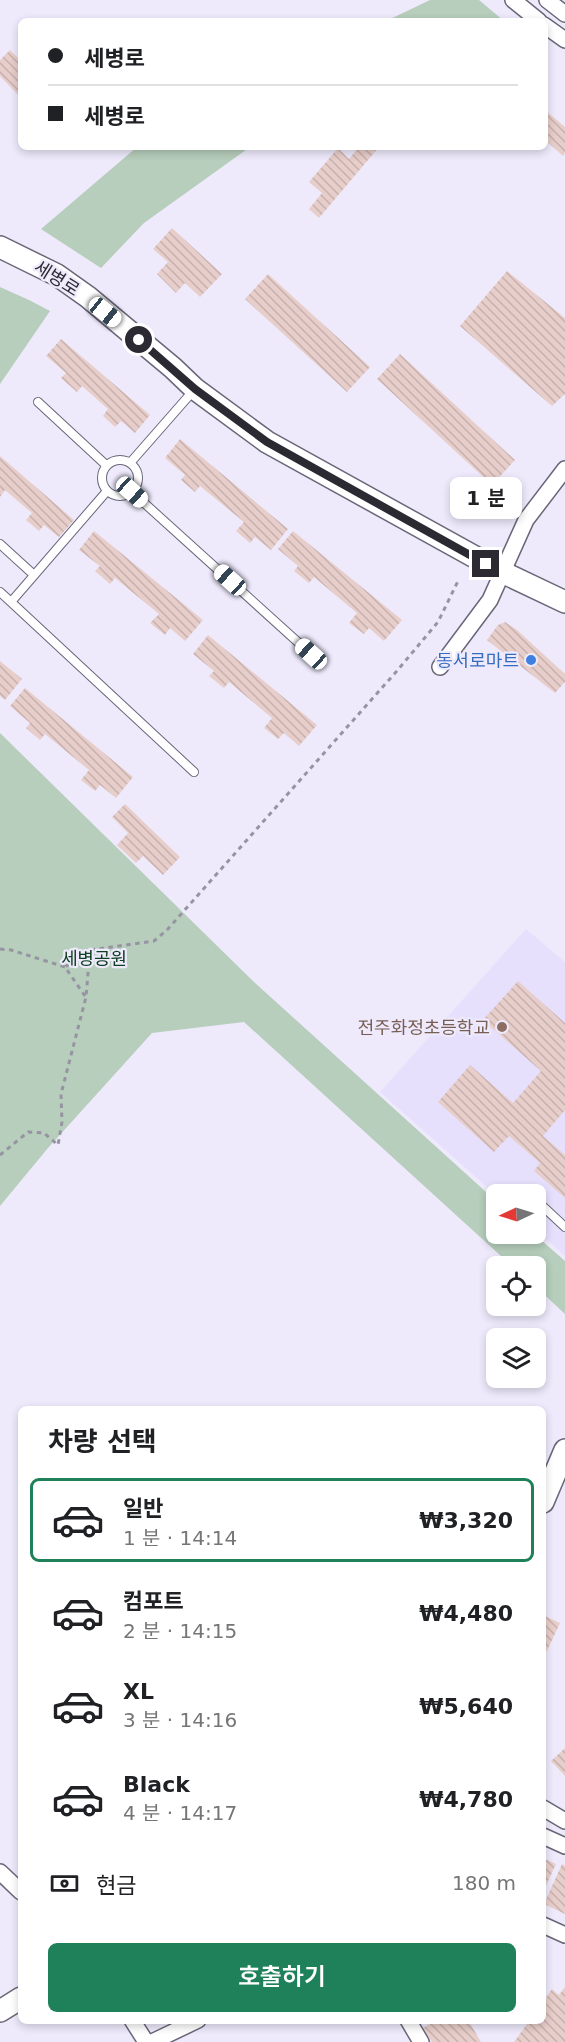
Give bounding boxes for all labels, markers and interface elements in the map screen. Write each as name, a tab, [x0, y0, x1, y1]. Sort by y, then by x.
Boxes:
text: 세병로	[84, 46, 145, 71]
text: 세병로	[84, 104, 145, 129]
street label: 세병로	[30, 256, 84, 300]
car	[85, 294, 125, 330]
route start	[125, 326, 152, 353]
car	[113, 473, 151, 511]
callout: 1 분	[450, 477, 522, 519]
text: 1 분	[466, 486, 506, 510]
route end	[472, 550, 499, 577]
car	[211, 561, 249, 599]
car	[292, 635, 330, 673]
place label: 동서로마트	[436, 650, 519, 671]
marker: 동서로마트	[524, 653, 538, 667]
park label: 세병공원	[61, 948, 127, 969]
place label: 전주화정초등학교	[358, 1017, 490, 1038]
marker: 전주화정초등학교	[495, 1020, 509, 1034]
north arrow	[486, 1184, 546, 1244]
map controls	[486, 1184, 546, 1388]
button: locate	[486, 1256, 546, 1316]
button: layers	[486, 1328, 546, 1388]
text: 차량 선택	[48, 1426, 157, 1457]
icon: car	[51, 1493, 105, 1547]
text: 일반	[123, 1496, 163, 1521]
text: ₩3,320	[419, 1508, 513, 1533]
text: 1 분 · 14:14	[123, 1526, 237, 1550]
icon: car	[51, 1586, 105, 1640]
text: 컴포트	[123, 1589, 184, 1614]
text: ₩4,480	[419, 1601, 513, 1626]
text: 2 분 · 14:15	[123, 1619, 237, 1643]
icon: car	[51, 1679, 105, 1733]
text: XL	[123, 1679, 154, 1704]
text: ₩5,640	[419, 1694, 513, 1719]
text: 3 분 · 14:16	[123, 1708, 237, 1732]
icon: car	[51, 1772, 105, 1826]
text: Black	[123, 1772, 190, 1797]
text: ₩4,780	[419, 1787, 513, 1812]
text: 4 분 · 14:17	[123, 1801, 237, 1825]
icon: cash	[48, 1867, 81, 1900]
text: 180 m	[452, 1871, 516, 1895]
text: 현금	[96, 1873, 136, 1898]
button: 호출하기	[48, 1943, 516, 2012]

